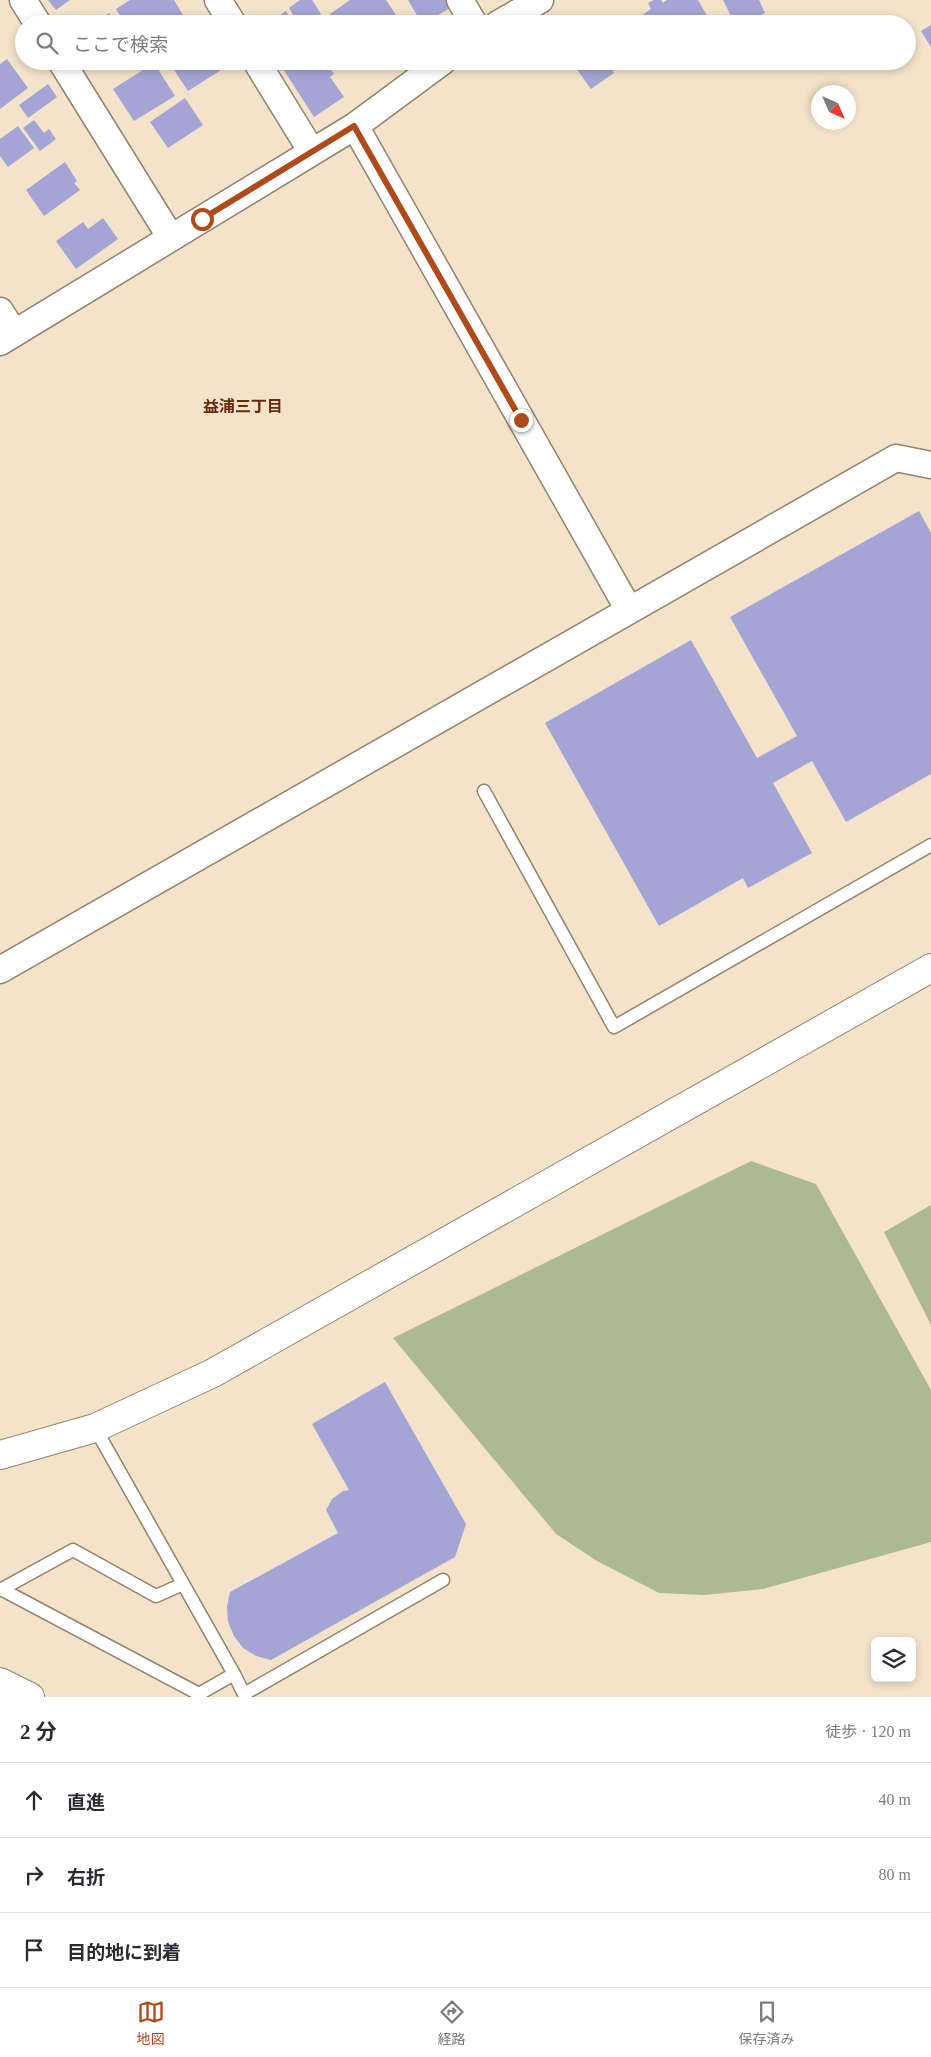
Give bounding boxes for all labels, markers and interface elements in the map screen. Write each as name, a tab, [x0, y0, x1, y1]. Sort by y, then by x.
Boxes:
search box	[15, 15, 916, 70]
icon: search	[33, 29, 61, 57]
text: ここで検索	[73, 34, 168, 55]
north arrow	[811, 85, 856, 130]
route start	[191, 208, 214, 231]
district label: 益浦三丁目	[203, 397, 283, 415]
route end	[510, 409, 533, 432]
map controls	[871, 1637, 916, 1682]
button: layers	[871, 1637, 916, 1682]
text: 2 分	[20, 1720, 57, 1744]
text: 徒歩 · 120 m	[825, 1723, 911, 1740]
icon: ahead	[20, 1786, 48, 1814]
text: 40 m	[879, 1791, 911, 1808]
text: 直進	[67, 1792, 105, 1813]
icon: right	[20, 1861, 48, 1889]
text: 80 m	[879, 1866, 911, 1883]
text: 右折	[67, 1867, 105, 1888]
icon: arrive	[20, 1936, 48, 1964]
text: 目的地に到着	[67, 1942, 181, 1963]
tab: 地図	[137, 1998, 165, 2048]
tab: 経路	[438, 1998, 466, 2048]
tab: 保存済み	[739, 1998, 795, 2048]

